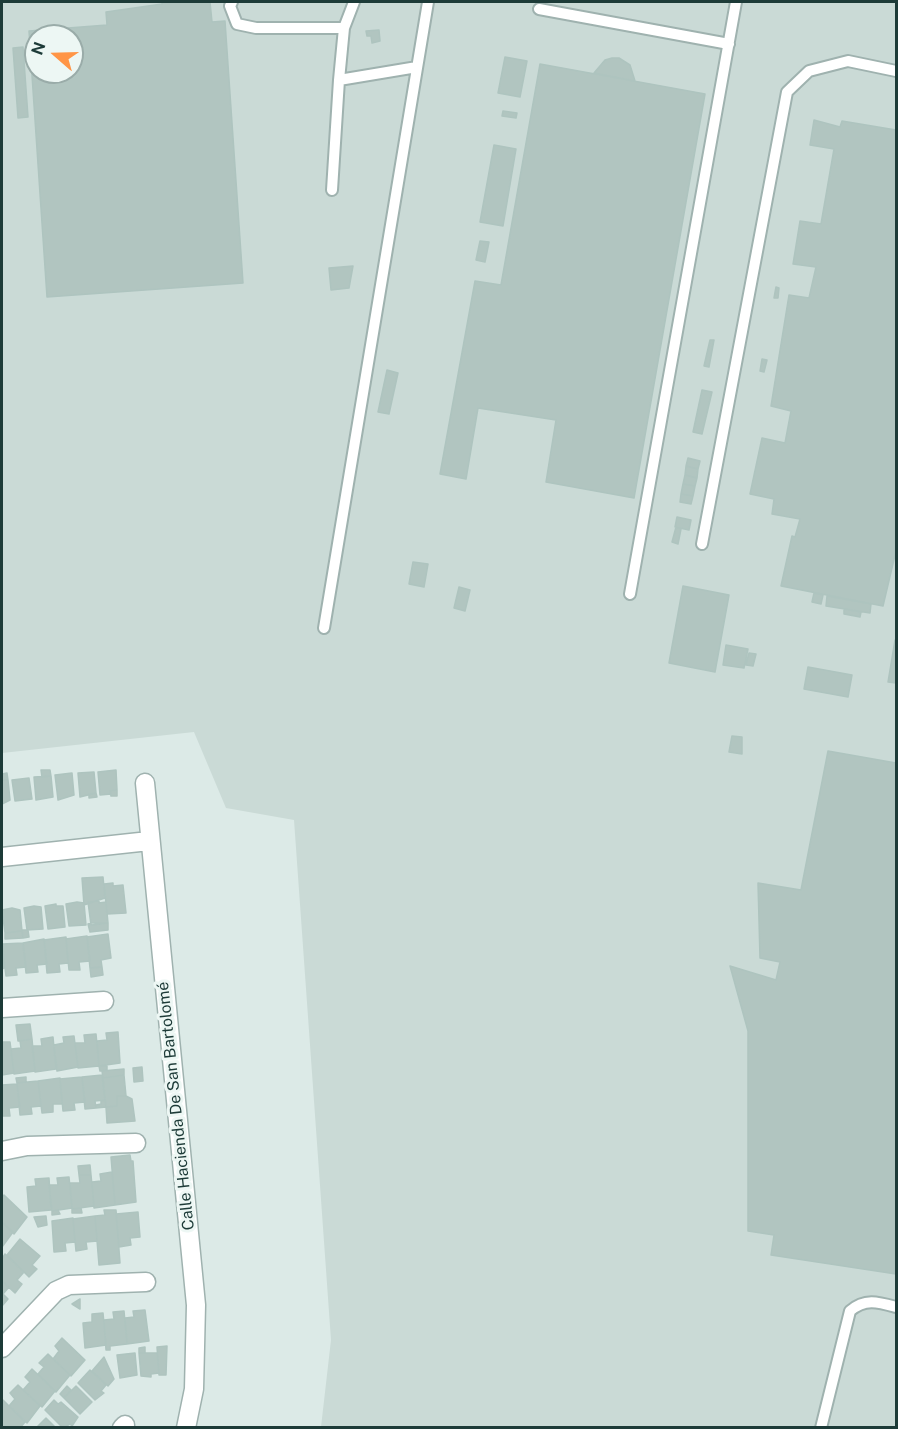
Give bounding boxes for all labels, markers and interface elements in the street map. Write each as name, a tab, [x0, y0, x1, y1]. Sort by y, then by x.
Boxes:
north arrow	[24, 24, 84, 84]
text: N	[27, 39, 50, 57]
street label: Calle Hacienda De San Bartolomé	[153, 981, 199, 1231]

